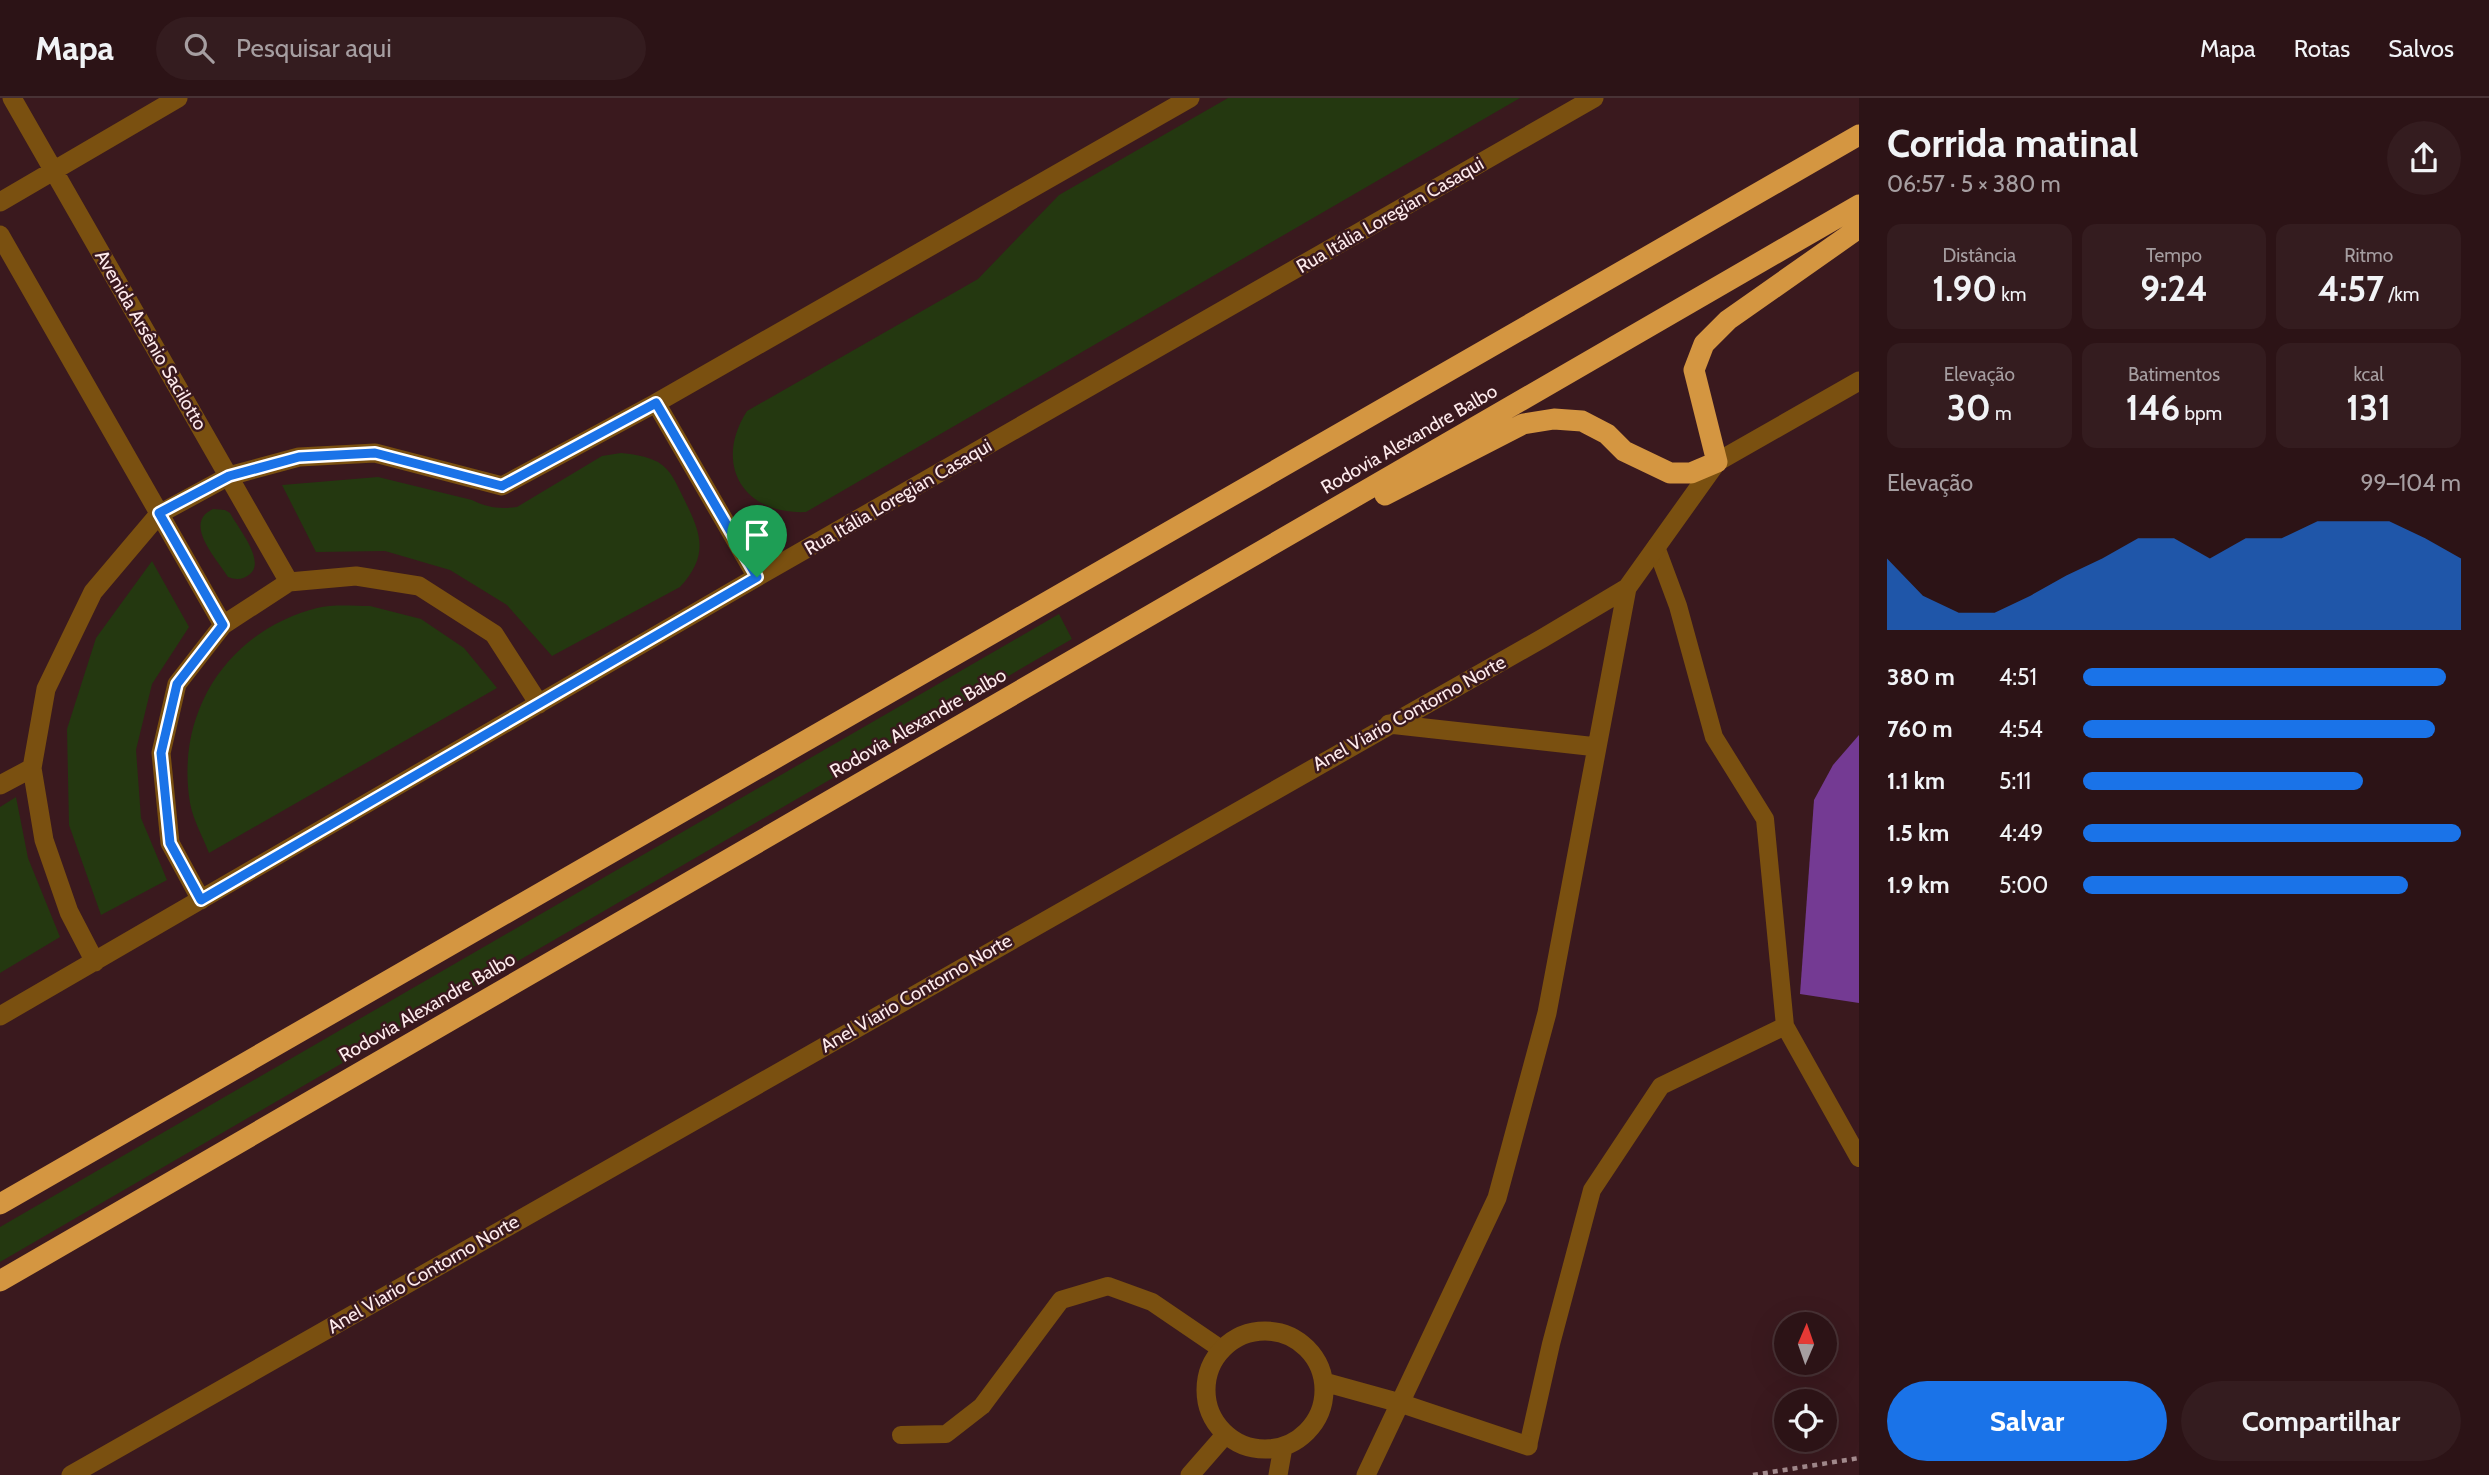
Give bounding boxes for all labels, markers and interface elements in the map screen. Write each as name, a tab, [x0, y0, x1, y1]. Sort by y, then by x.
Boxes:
search box	[156, 17, 646, 80]
text: Mapa	[35, 28, 114, 68]
icon: search	[180, 29, 218, 67]
text: Pesquisar aqui	[236, 32, 392, 64]
text: Mapa	[2200, 34, 2256, 63]
text: Rotas	[2294, 34, 2350, 63]
text: Salvos	[2388, 34, 2454, 63]
text: Corrida matinal	[1887, 120, 2139, 167]
button: share	[2387, 121, 2461, 195]
street label: Rua Itália Loregian Casaqui	[1292, 152, 1488, 278]
text: 06:57 · 5 × 380 m	[1887, 170, 2061, 198]
text: Distância	[1943, 244, 2016, 267]
text: Tempo	[2146, 244, 2202, 267]
text: Ritmo	[2344, 244, 2393, 267]
street label: Avenida Arsênio Sacilotto	[90, 246, 212, 434]
text: 1.90	[1932, 267, 1997, 310]
text: 9:24	[2140, 267, 2208, 310]
text: 4:57	[2318, 267, 2384, 310]
text: km	[1997, 283, 2026, 306]
text: /km	[2384, 283, 2420, 306]
text: Elevação	[1944, 363, 2015, 386]
text: Batimentos	[2128, 363, 2220, 386]
text: kcal	[2354, 363, 2384, 386]
street label: Rodovia Alexandre Balbo	[1317, 379, 1501, 499]
text: 30	[1947, 386, 1991, 429]
text: 146	[2126, 386, 2180, 429]
text: 131	[2346, 386, 2391, 429]
text: m	[1991, 402, 2012, 425]
text: bpm	[2180, 402, 2222, 425]
street label: Rua Itália Loregian Casaqui	[800, 434, 996, 560]
text: Elevação	[1887, 469, 1973, 497]
text: 99–104 m	[2361, 469, 2461, 497]
pin	[727, 505, 787, 577]
icon: arrive	[738, 516, 776, 554]
street label: Anel Viario Contorno Norte	[1308, 650, 1510, 776]
street label: Rodovia Alexandre Balbo	[826, 663, 1010, 783]
text: 380 m	[1887, 663, 1955, 691]
text: 4:51	[1999, 663, 2037, 691]
text: 760 m	[1887, 715, 1953, 743]
text: 4:54	[1999, 715, 2043, 743]
text: 1.1 km	[1887, 767, 1945, 795]
text: 5:11	[1999, 767, 2031, 795]
text: 1.5 km	[1887, 819, 1949, 847]
text: 4:49	[1999, 819, 2043, 847]
text: 1.9 km	[1887, 871, 1950, 899]
text: 5:00	[1999, 871, 2048, 899]
street label: Anel Viario Contorno Norte	[816, 929, 1016, 1057]
street label: Rodovia Alexandre Balbo	[335, 947, 519, 1067]
street label: Anel Viario Contorno Norte	[323, 1210, 523, 1338]
north arrow	[1774, 1312, 1838, 1376]
map controls	[1774, 1312, 1837, 1452]
button: Salvar	[1887, 1381, 2167, 1461]
button: Compartilhar	[2181, 1381, 2461, 1461]
button: locate	[1774, 1389, 1837, 1452]

